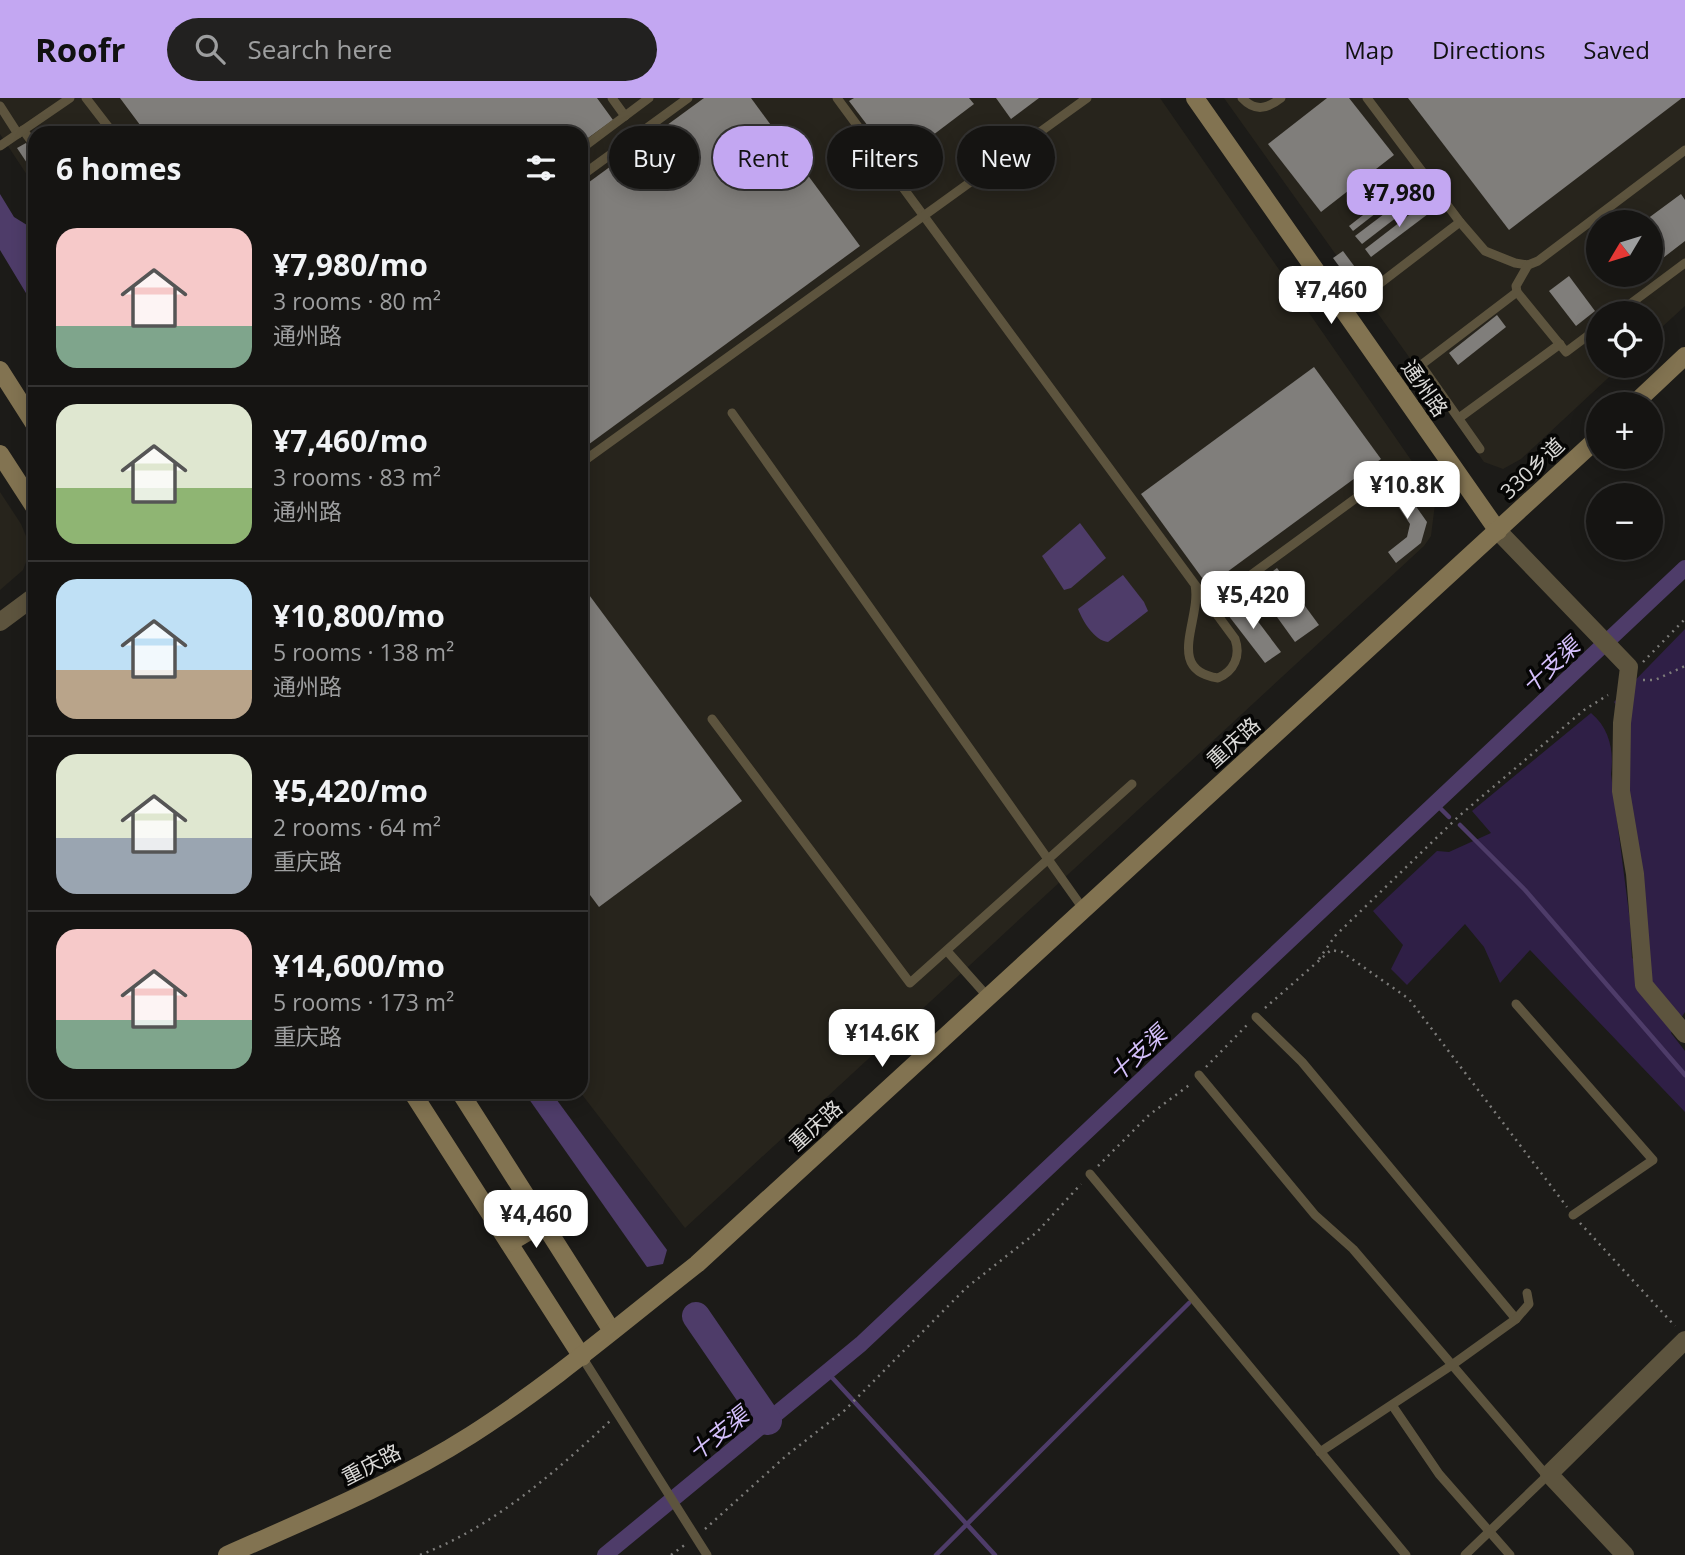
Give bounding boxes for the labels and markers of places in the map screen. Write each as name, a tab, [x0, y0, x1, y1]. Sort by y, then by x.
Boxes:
pin: ¥7,980	[1342, 170, 1456, 229]
pin: ¥7,460	[1274, 266, 1388, 326]
pin: ¥10.8K	[1350, 462, 1464, 521]
pin: ¥5,420	[1196, 572, 1310, 631]
pin: ¥14.6K	[825, 1010, 939, 1069]
pin: ¥4,460	[479, 1190, 593, 1250]

